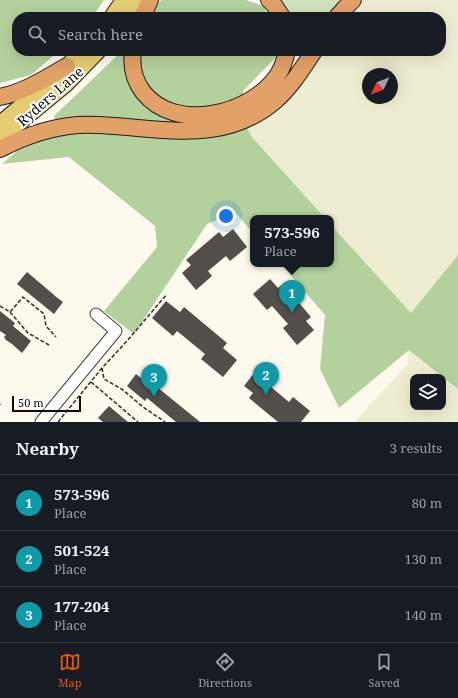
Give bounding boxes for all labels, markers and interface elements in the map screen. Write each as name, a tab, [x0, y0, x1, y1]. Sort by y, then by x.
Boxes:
search box	[12, 12, 446, 56]
icon: search	[26, 23, 48, 45]
text: Search here	[58, 24, 143, 44]
street label: Ryders Lane	[13, 62, 87, 130]
north arrow	[362, 68, 398, 104]
your location	[216, 206, 236, 226]
popup	[250, 215, 334, 267]
text: 573-596	[264, 222, 320, 242]
text: Place	[264, 242, 297, 260]
pin: 1	[279, 280, 305, 313]
pin: 2	[253, 362, 279, 395]
pin: 3	[141, 364, 167, 397]
map controls	[410, 374, 446, 410]
button: layers	[410, 374, 446, 410]
scale bar	[12, 394, 81, 413]
text: 50 m	[18, 395, 44, 410]
text: Nearby	[16, 437, 79, 460]
text: 3 results	[390, 439, 442, 457]
text: 573-596	[54, 484, 110, 504]
text: 1	[25, 494, 33, 512]
text: 80 m	[412, 494, 442, 512]
text: Place	[54, 504, 87, 522]
text: 501-524	[54, 540, 110, 560]
text: 2	[25, 550, 33, 568]
text: 130 m	[405, 550, 442, 568]
text: Place	[54, 560, 87, 578]
text: 177-204	[54, 596, 110, 616]
text: 3	[25, 606, 33, 624]
text: 140 m	[405, 606, 442, 624]
text: Place	[54, 616, 87, 634]
tab: Map	[58, 651, 82, 690]
tab: Directions	[198, 651, 252, 690]
tab: Saved	[369, 651, 400, 690]

